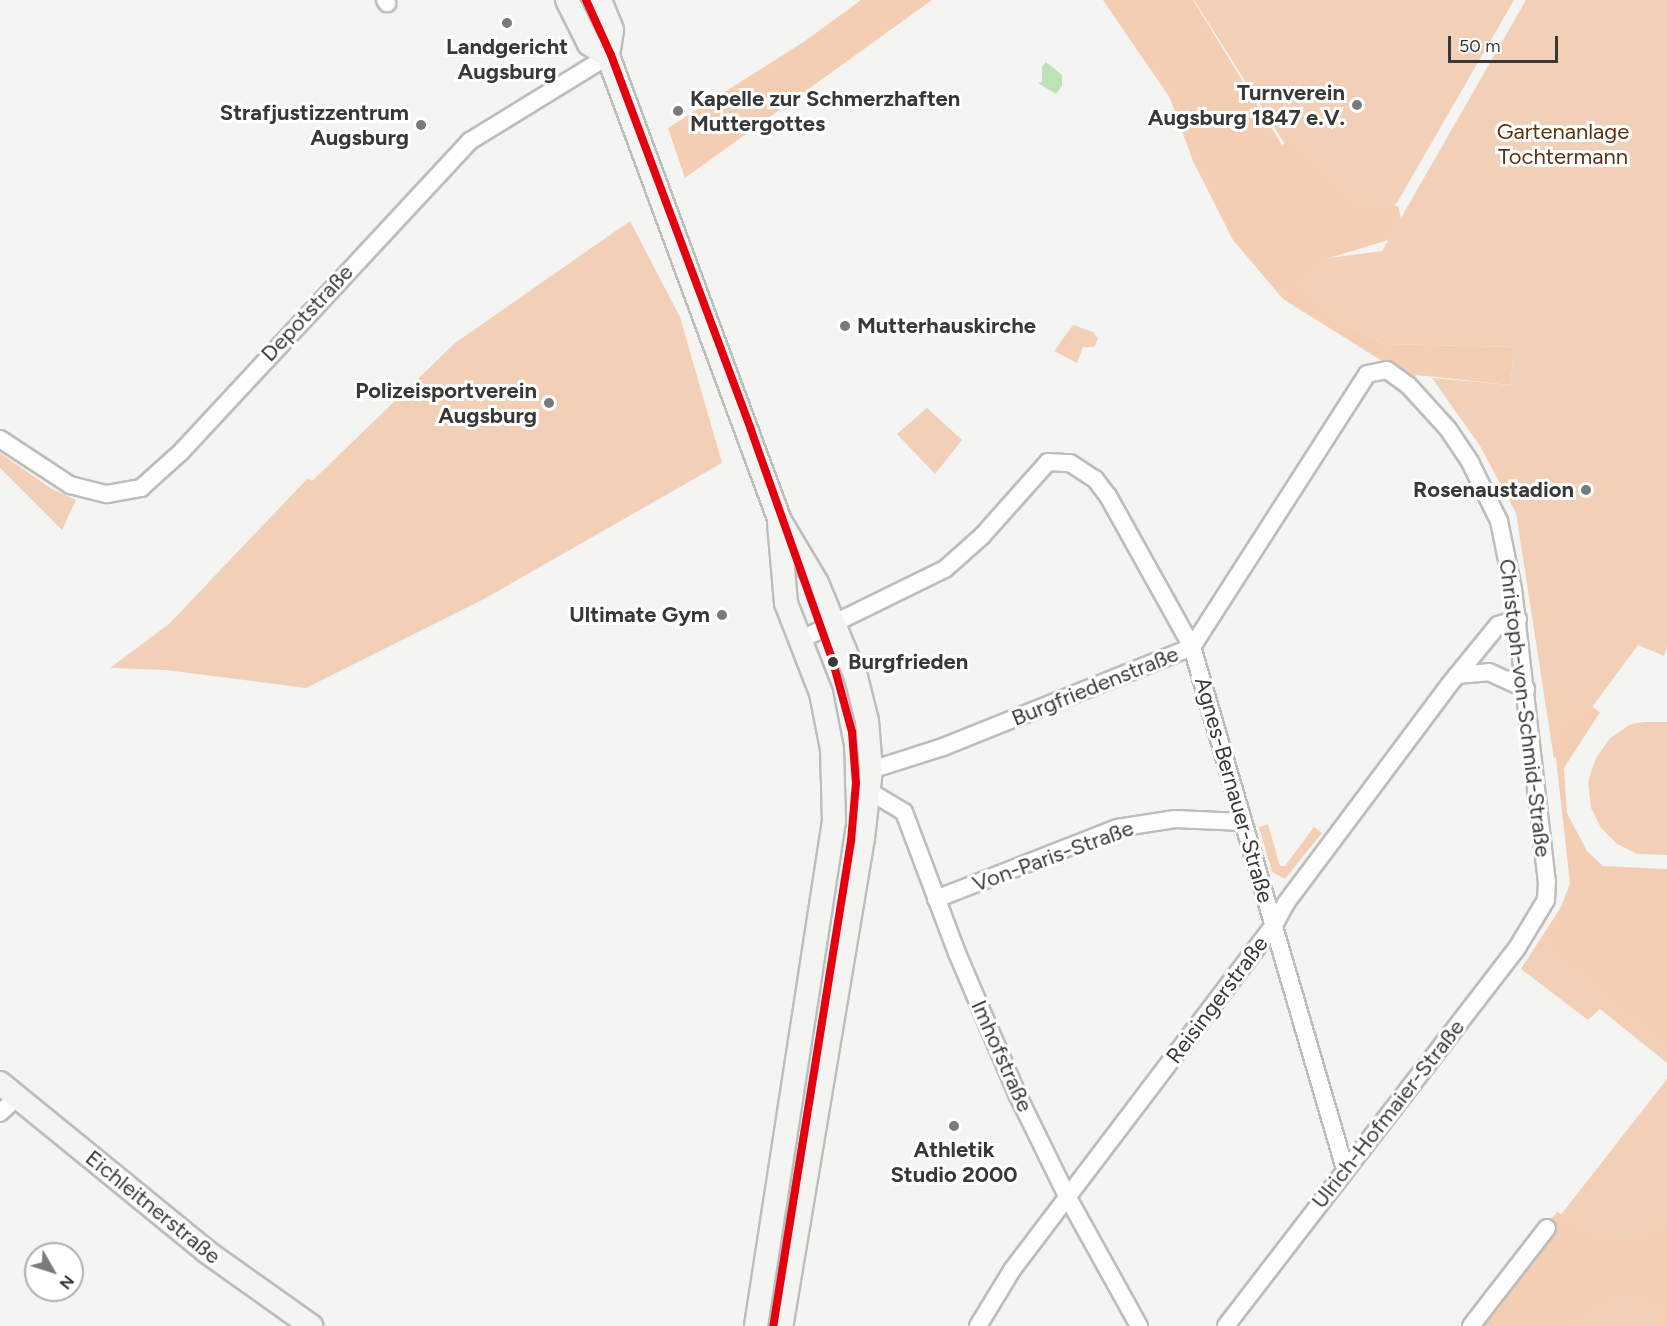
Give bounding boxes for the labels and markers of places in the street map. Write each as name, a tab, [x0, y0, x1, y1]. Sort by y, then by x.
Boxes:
marker: Landgericht Augsburg	[500, 16, 514, 30]
place label: Landgericht Augsburg	[446, 33, 568, 84]
place label: Turnverein Augsburg 1847 e.V.	[1148, 79, 1345, 130]
place label: Kapelle zur Schmerzhaften Muttergottes	[690, 85, 960, 136]
marker: Turnverein Augsburg 1847 e.V.	[1350, 98, 1364, 112]
place label: Strafjustizzentrum Augsburg	[220, 99, 409, 150]
marker: Kapelle zur Schmerzhaften Muttergottes	[671, 104, 685, 118]
marker: Strafjustizzentrum Augsburg	[414, 118, 428, 132]
place label: Mutterhauskirche	[857, 313, 1036, 339]
marker: Mutterhauskirche	[838, 319, 852, 333]
place label: Polizeisportverein Augsburg	[355, 377, 537, 428]
marker: Polizeisportverein Augsburg	[542, 396, 556, 410]
place label: Rosenaustadion	[1413, 477, 1574, 503]
marker: Rosenaustadion	[1579, 483, 1593, 497]
place label: Ultimate Gym	[569, 602, 710, 628]
marker: Ultimate Gym	[715, 608, 729, 622]
place label: Burgfrieden	[848, 649, 968, 675]
marker: Burgfrieden	[823, 652, 843, 672]
marker: Athletik Studio 2000	[947, 1119, 961, 1133]
place label: Athletik Studio 2000	[890, 1136, 1018, 1188]

